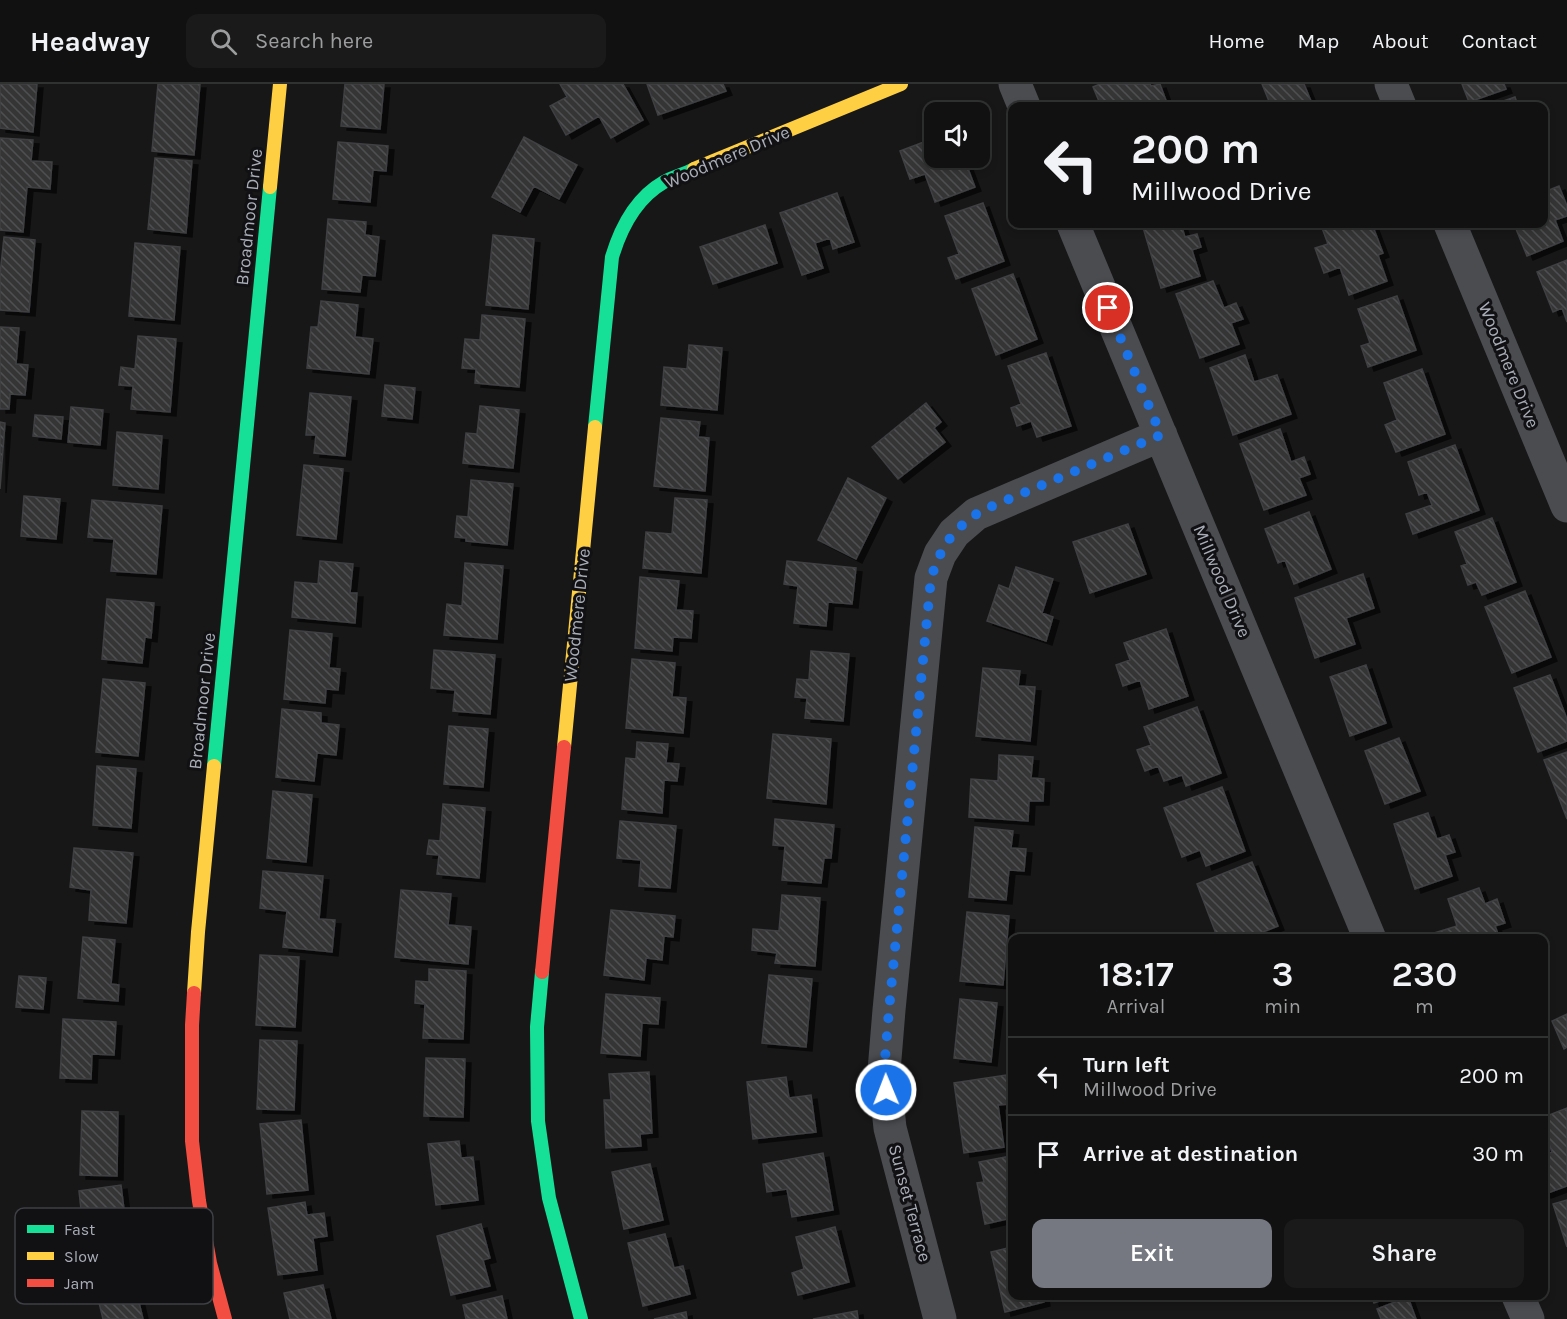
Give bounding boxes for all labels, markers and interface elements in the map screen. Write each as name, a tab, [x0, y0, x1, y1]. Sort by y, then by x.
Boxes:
search box	[186, 14, 606, 68]
text: Headway	[30, 25, 150, 58]
icon: search	[207, 25, 240, 58]
text: Search here	[255, 28, 373, 54]
text: Home	[1209, 29, 1265, 53]
text: Map	[1298, 29, 1339, 53]
text: About	[1372, 29, 1429, 53]
text: Contact	[1462, 29, 1537, 53]
map controls	[924, 102, 990, 168]
button: sound	[924, 102, 990, 168]
street label: Woodmere Drive	[661, 121, 793, 193]
text: 200 m	[1131, 124, 1260, 174]
icon: left	[1032, 126, 1110, 204]
street label: Broadmoor Drive	[231, 148, 267, 286]
text: Millwood Drive	[1131, 175, 1312, 207]
pin	[1082, 282, 1133, 333]
icon: arrive	[1091, 291, 1124, 324]
street label: Woodmere Drive	[1474, 299, 1544, 431]
street label: Millwood Drive	[1188, 521, 1256, 641]
street label: Woodmere Drive	[559, 547, 595, 683]
street label: Broadmoor Drive	[184, 632, 220, 770]
text: 18:17	[1099, 953, 1174, 995]
text: 3	[1271, 953, 1294, 995]
text: 230	[1391, 953, 1457, 995]
text: Arrival	[1107, 995, 1165, 1018]
text: min	[1264, 995, 1301, 1018]
text: m	[1415, 995, 1434, 1018]
text: Turn left	[1083, 1052, 1170, 1078]
position arrow	[854, 1058, 918, 1122]
icon: left	[1032, 1060, 1065, 1093]
text: 200 m	[1459, 1063, 1524, 1089]
text: Millwood Drive	[1083, 1078, 1217, 1101]
icon: arrive	[1032, 1138, 1065, 1171]
text: Arrive at destination	[1083, 1141, 1298, 1167]
text: 30 m	[1472, 1141, 1524, 1167]
street label: Sunset Terrace	[884, 1142, 936, 1264]
legend	[15, 1208, 213, 1304]
button: Exit	[1032, 1219, 1272, 1288]
button: Share	[1284, 1219, 1524, 1288]
text: Fast	[64, 1220, 95, 1239]
text: Slow	[64, 1247, 99, 1266]
text: Jam	[64, 1274, 94, 1293]

